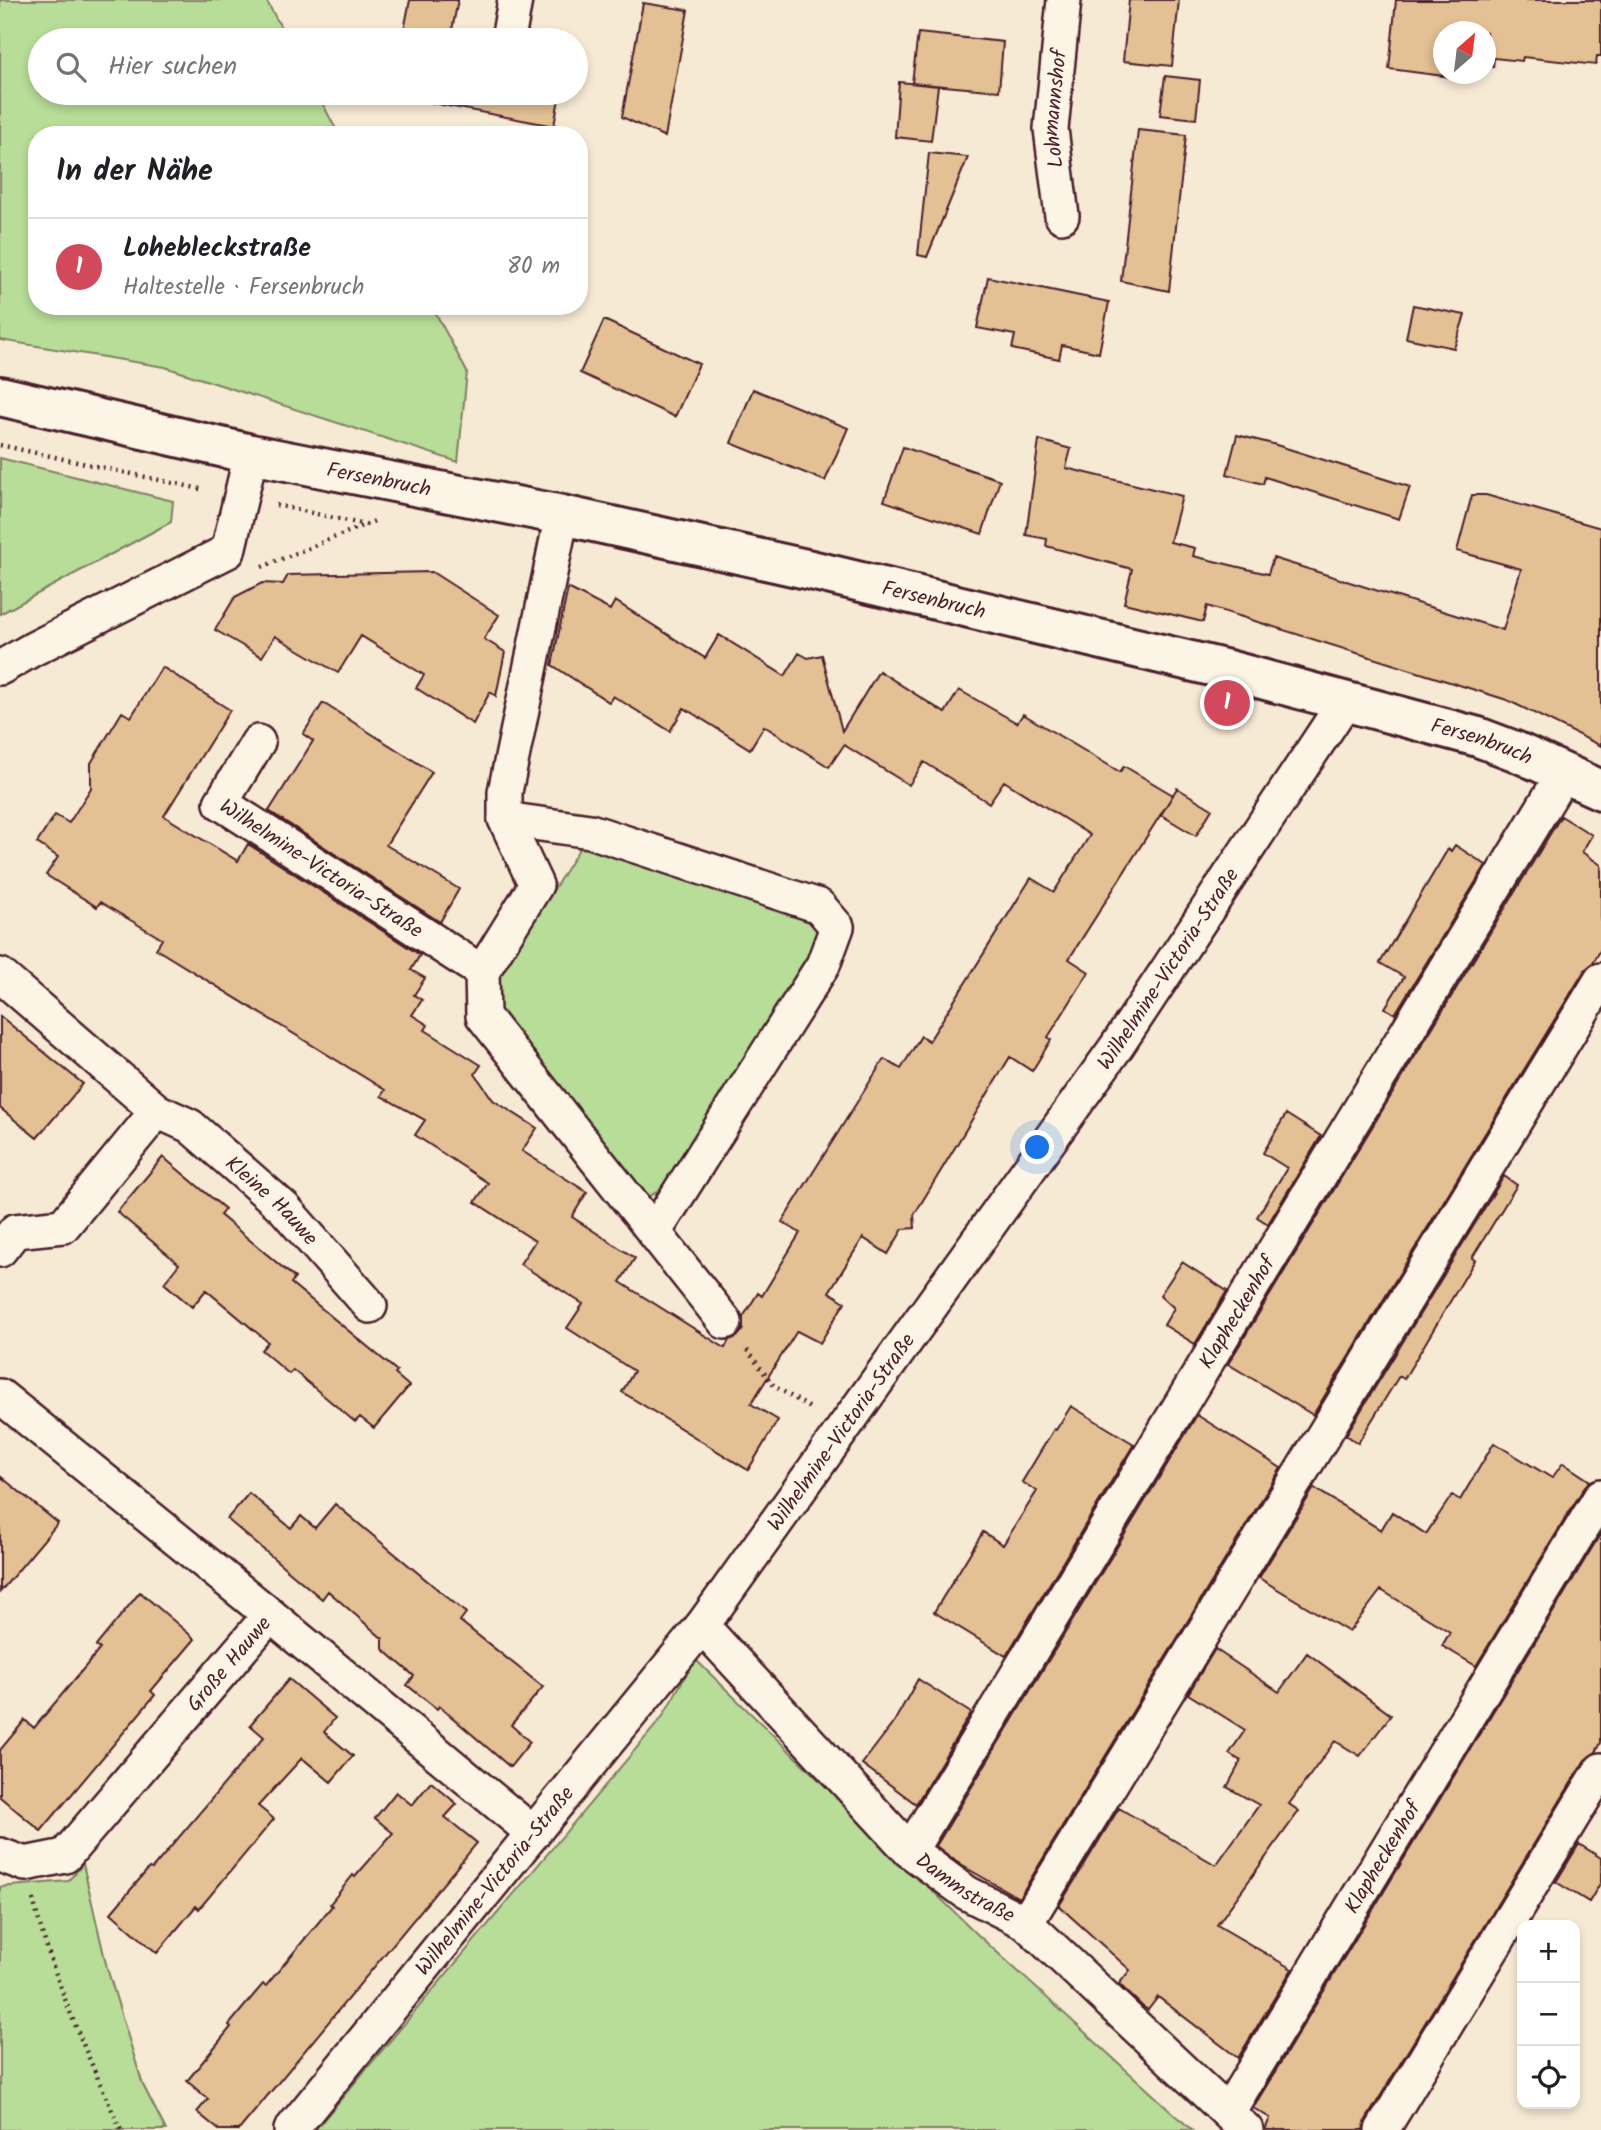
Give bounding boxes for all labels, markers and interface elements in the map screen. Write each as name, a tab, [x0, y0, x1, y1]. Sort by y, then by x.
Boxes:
north arrow	[1433, 21, 1496, 84]
search box	[28, 28, 588, 105]
text: Hier suchen	[108, 46, 237, 88]
street label: Lohmannshof	[1035, 46, 1077, 170]
icon: search	[52, 48, 90, 86]
text: In der Nähe	[56, 148, 213, 196]
text: Lohebleckstraße	[123, 228, 311, 270]
text: 1	[76, 249, 82, 285]
text: 80 m	[507, 249, 560, 285]
text: Haltestelle · Fersenbruch	[123, 270, 364, 306]
street label: Fersenbruch	[324, 454, 434, 507]
street label: Fersenbruch	[878, 573, 989, 629]
pin: 1	[1204, 677, 1250, 729]
street label: Fersenbruch	[1427, 710, 1538, 775]
street label: Wilhelmine-Victoria-Straße	[212, 791, 430, 948]
street label: Wilhelmine-Victoria-Straße	[1090, 861, 1249, 1078]
your location	[1020, 1130, 1054, 1164]
street label: Kleine Hauwe	[217, 1148, 326, 1254]
street label: Klapheckenhof	[1191, 1249, 1286, 1376]
street label: Wilhelmine-Victoria-Straße	[760, 1326, 925, 1539]
street label: Große Hauwe	[179, 1609, 281, 1720]
street label: Wilhelmine-Victoria-Straße	[408, 1779, 584, 1984]
street label: Klapheckenhof	[1337, 1793, 1432, 1921]
street label: Dammstraße	[908, 1845, 1021, 1933]
map controls	[1517, 1920, 1580, 2109]
button: +	[1517, 1920, 1580, 1983]
button: −	[1517, 1983, 1580, 2046]
button: locate	[1517, 2046, 1580, 2109]

